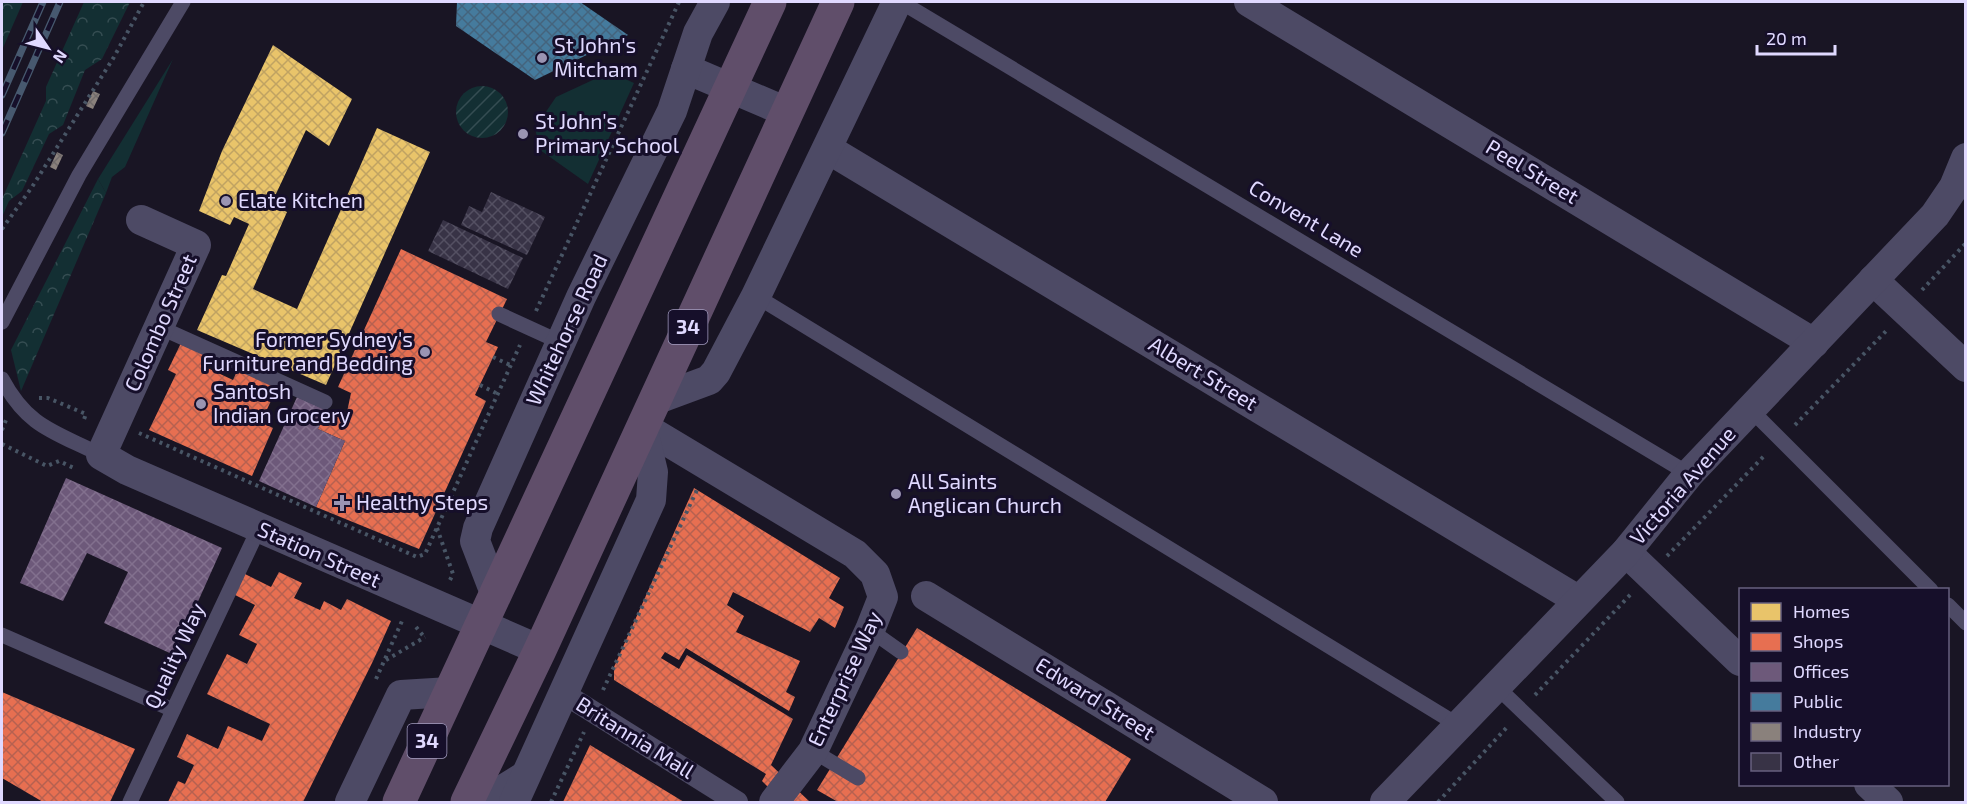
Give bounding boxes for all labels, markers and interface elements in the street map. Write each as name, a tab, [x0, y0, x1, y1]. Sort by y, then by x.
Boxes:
north arrow	[18, 18, 78, 78]
scale bar	[1757, 18, 1835, 56]
text: 20 m	[1766, 27, 1807, 49]
place label: St John's Mitcham	[554, 32, 638, 81]
text: N	[50, 47, 72, 67]
marker: St John's Mitcham	[535, 51, 549, 65]
place label: St John's Primary School	[535, 108, 680, 157]
marker: St John's Primary School	[516, 127, 530, 141]
street label: Peel Street	[1482, 133, 1584, 208]
street label: Convent Lane	[1245, 174, 1369, 262]
place label: Elate Kitchen	[238, 187, 363, 212]
marker: Elate Kitchen	[219, 194, 233, 208]
street label: Colombo Street	[118, 250, 201, 395]
street label: Whitehorse Road	[520, 250, 612, 409]
road number: 34	[668, 310, 708, 344]
place label: Former Sydney's Furniture and Bedding	[202, 326, 413, 375]
street label: Albert Street	[1145, 331, 1263, 415]
marker: Former Sydney's Furniture and Bedding	[418, 345, 432, 359]
place label: Santosh Indian Grocery	[213, 378, 351, 427]
marker: Santosh Indian Grocery	[194, 397, 208, 411]
street label: Victoria Avenue	[1624, 421, 1740, 549]
place label: All Saints Anglican Church	[908, 468, 1062, 517]
marker: All Saints Anglican Church	[889, 487, 903, 501]
place label: Healthy Steps	[356, 489, 488, 514]
marker: Healthy Steps	[333, 494, 351, 512]
street label: Station Street	[254, 515, 385, 592]
legend	[1739, 588, 1949, 786]
street label: Quality Way	[138, 598, 210, 713]
text: Homes	[1793, 600, 1850, 622]
street label: Enterprise Way	[801, 607, 886, 750]
text: Shops	[1793, 630, 1843, 652]
street label: Edward Street	[1032, 651, 1160, 744]
text: Offices	[1793, 660, 1849, 682]
text: Public	[1793, 690, 1843, 712]
street label: Britannia Mall	[572, 691, 700, 783]
text: Industry	[1793, 720, 1862, 742]
road number: 34	[408, 724, 446, 758]
text: Other	[1793, 750, 1839, 772]

